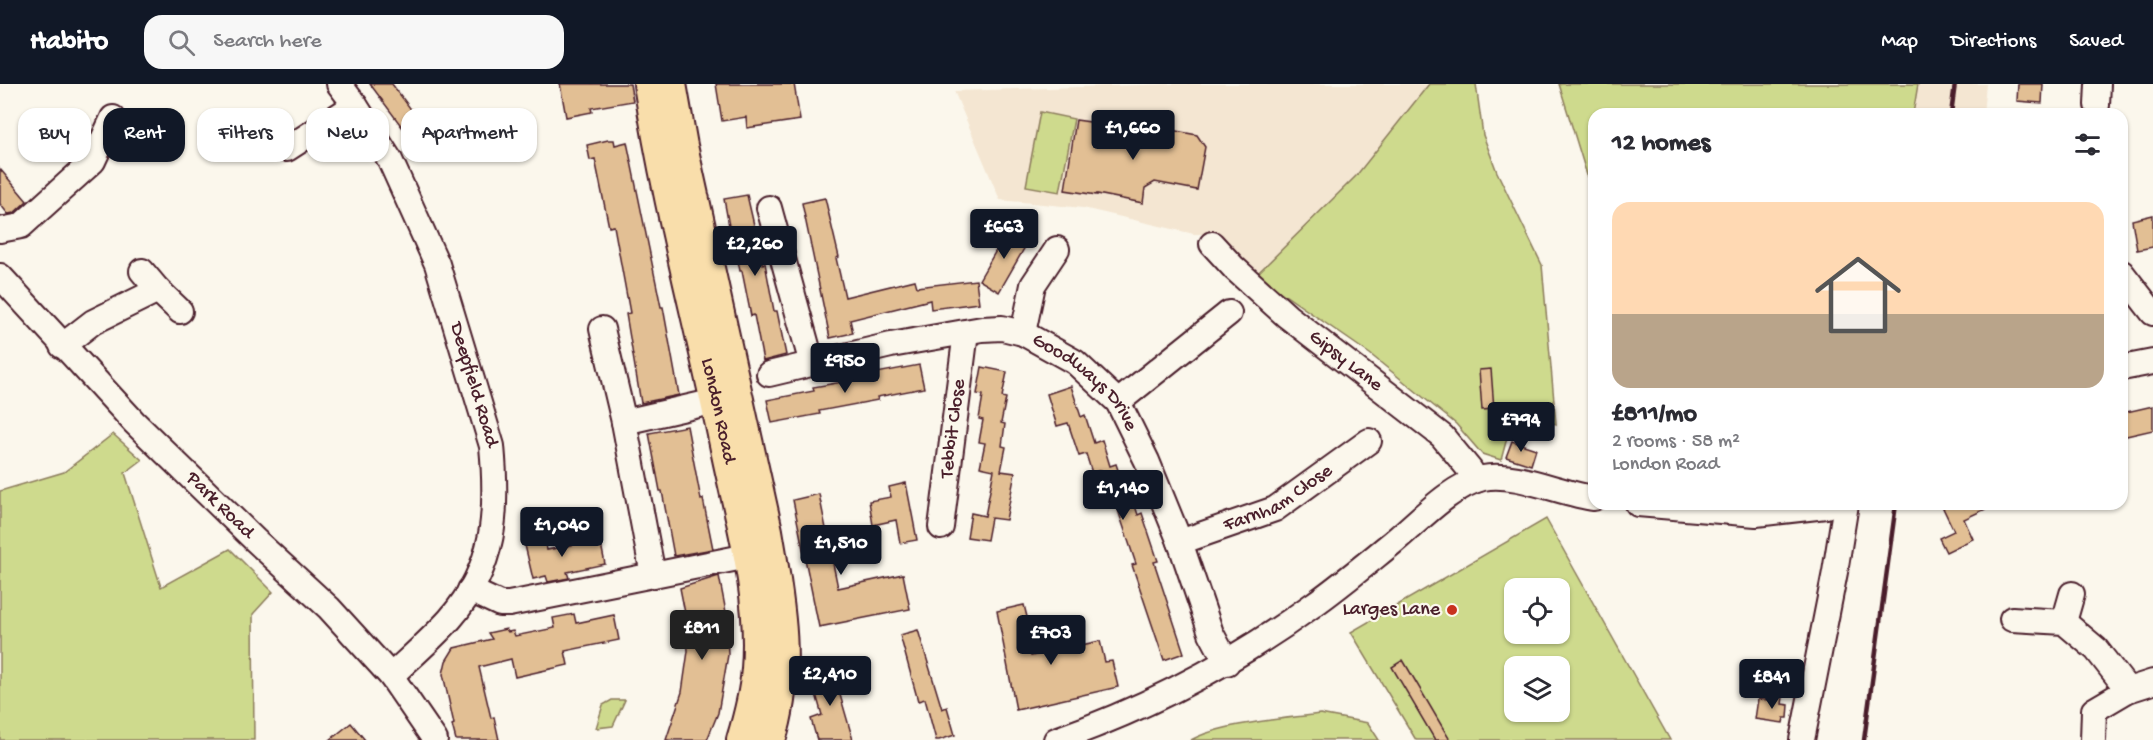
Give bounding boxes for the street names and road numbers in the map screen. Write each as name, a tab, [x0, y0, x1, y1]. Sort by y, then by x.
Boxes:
street label: Deepfield Road	[443, 318, 504, 452]
street label: Gipsy Lane	[1304, 326, 1387, 397]
street label: Goodways Drive	[1028, 329, 1142, 435]
street label: London Road	[695, 356, 741, 468]
street label: Tebbit Close	[936, 377, 971, 481]
street label: Farnham Close	[1220, 459, 1338, 538]
street label: Park Road	[180, 466, 260, 546]

